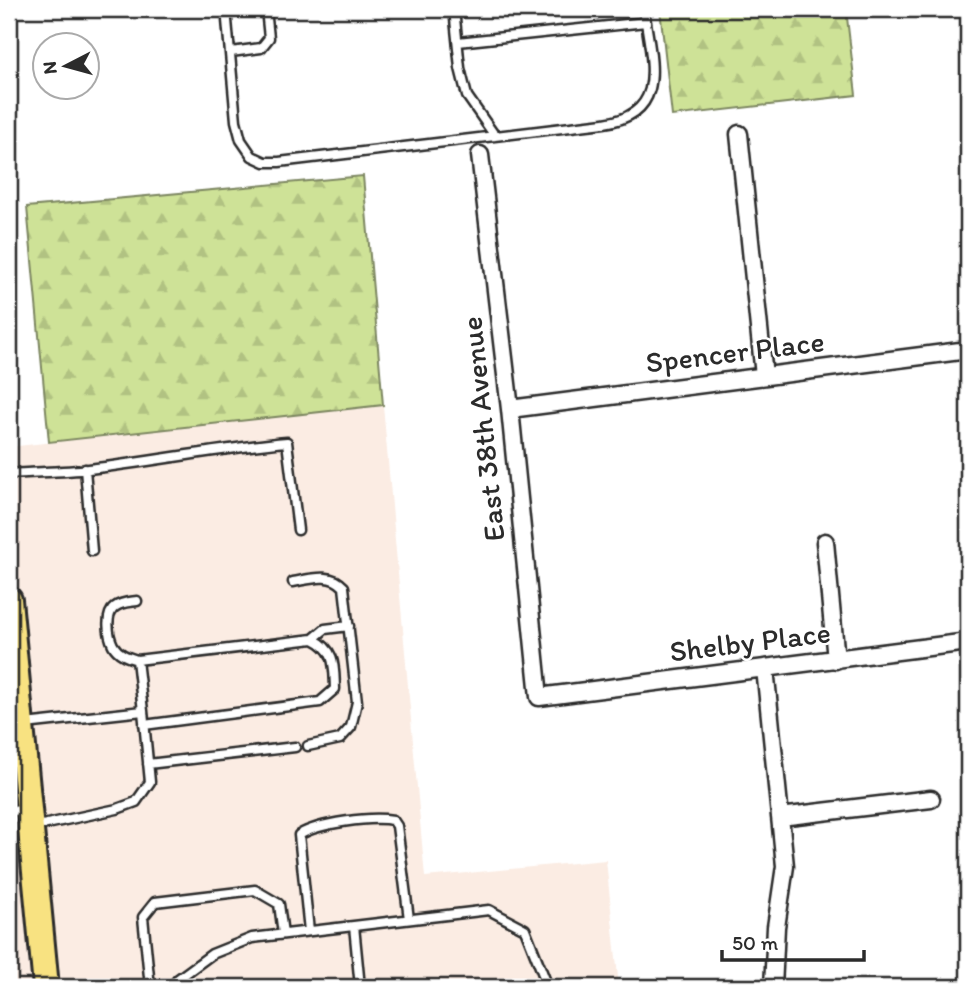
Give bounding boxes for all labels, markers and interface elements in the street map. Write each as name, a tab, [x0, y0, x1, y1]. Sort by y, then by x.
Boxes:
north arrow	[32, 32, 102, 102]
text: N	[37, 60, 62, 75]
street label: East 38th Avenue	[452, 315, 513, 543]
street label: Spencer Place	[644, 322, 826, 381]
street label: Shelby Place	[667, 613, 833, 670]
scale bar	[722, 919, 863, 963]
text: 50 m	[732, 930, 779, 955]

